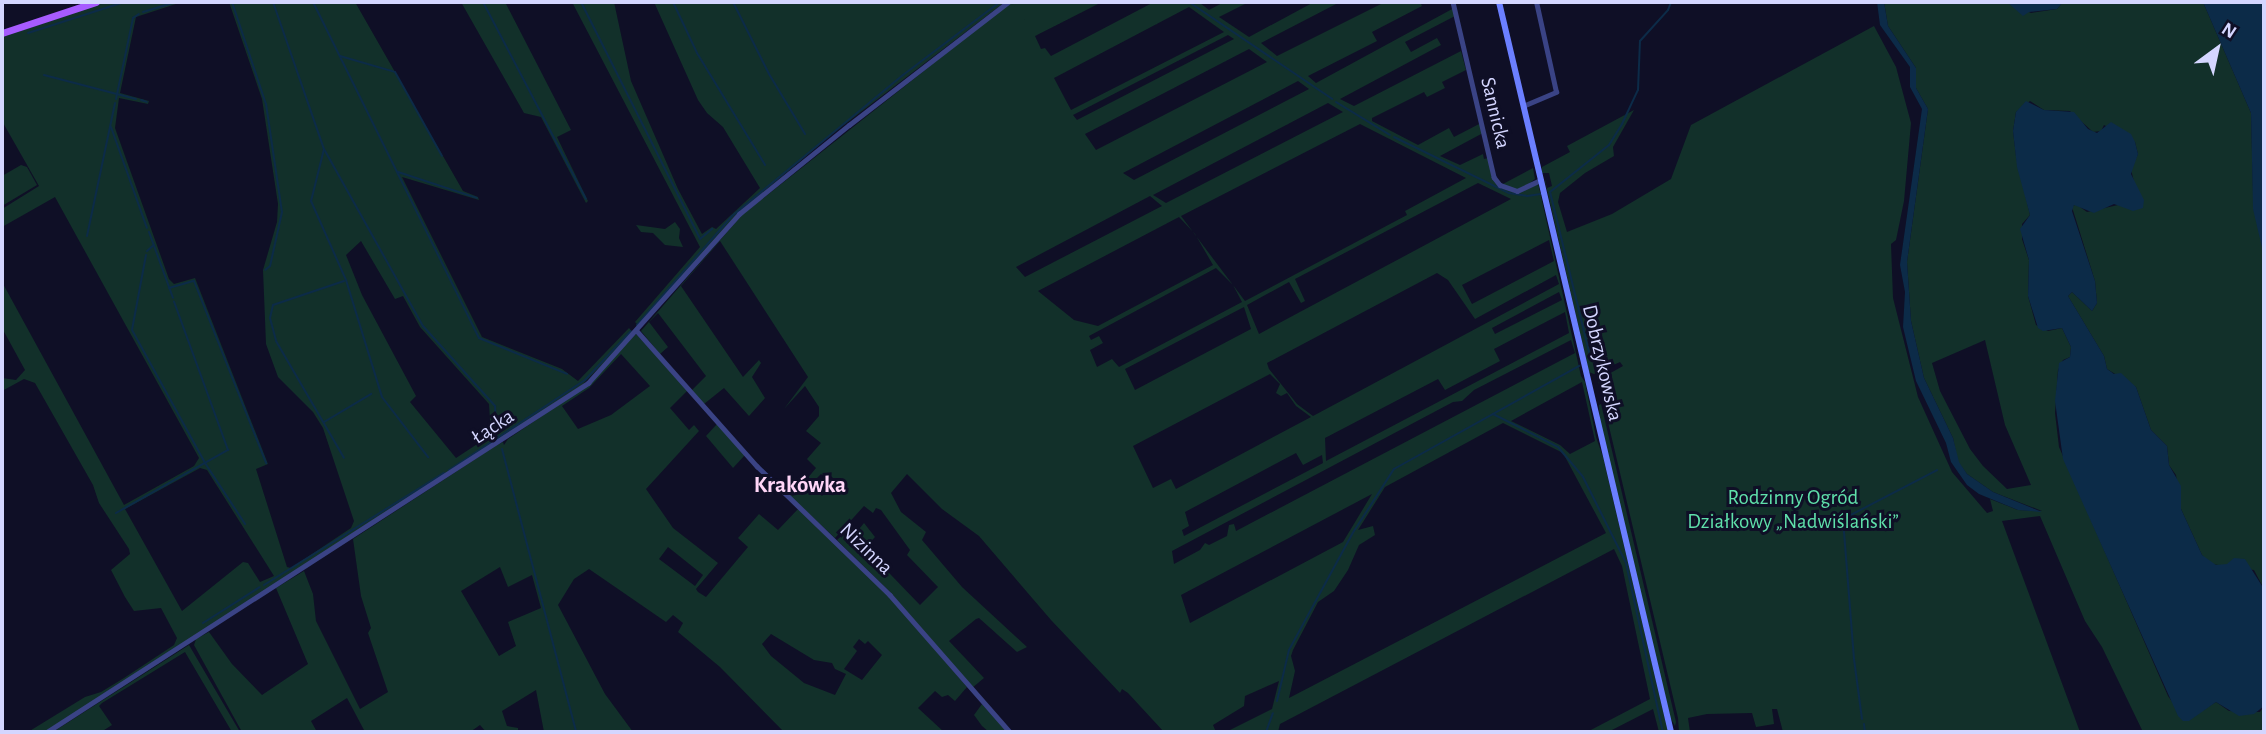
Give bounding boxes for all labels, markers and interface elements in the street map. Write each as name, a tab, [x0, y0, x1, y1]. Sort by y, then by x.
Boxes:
north arrow	[2182, 14, 2252, 84]
text: N	[2218, 19, 2239, 43]
street label: Sannicka	[1475, 75, 1515, 151]
street label: Dobrzykowska	[1576, 302, 1628, 424]
street label: Łącka	[467, 404, 519, 450]
district label: Krakówka	[754, 472, 846, 500]
park label: Rodzinny Ogród Działkowy „Nadwiślański”	[1687, 485, 1899, 535]
street label: Nizinna	[834, 518, 898, 580]

